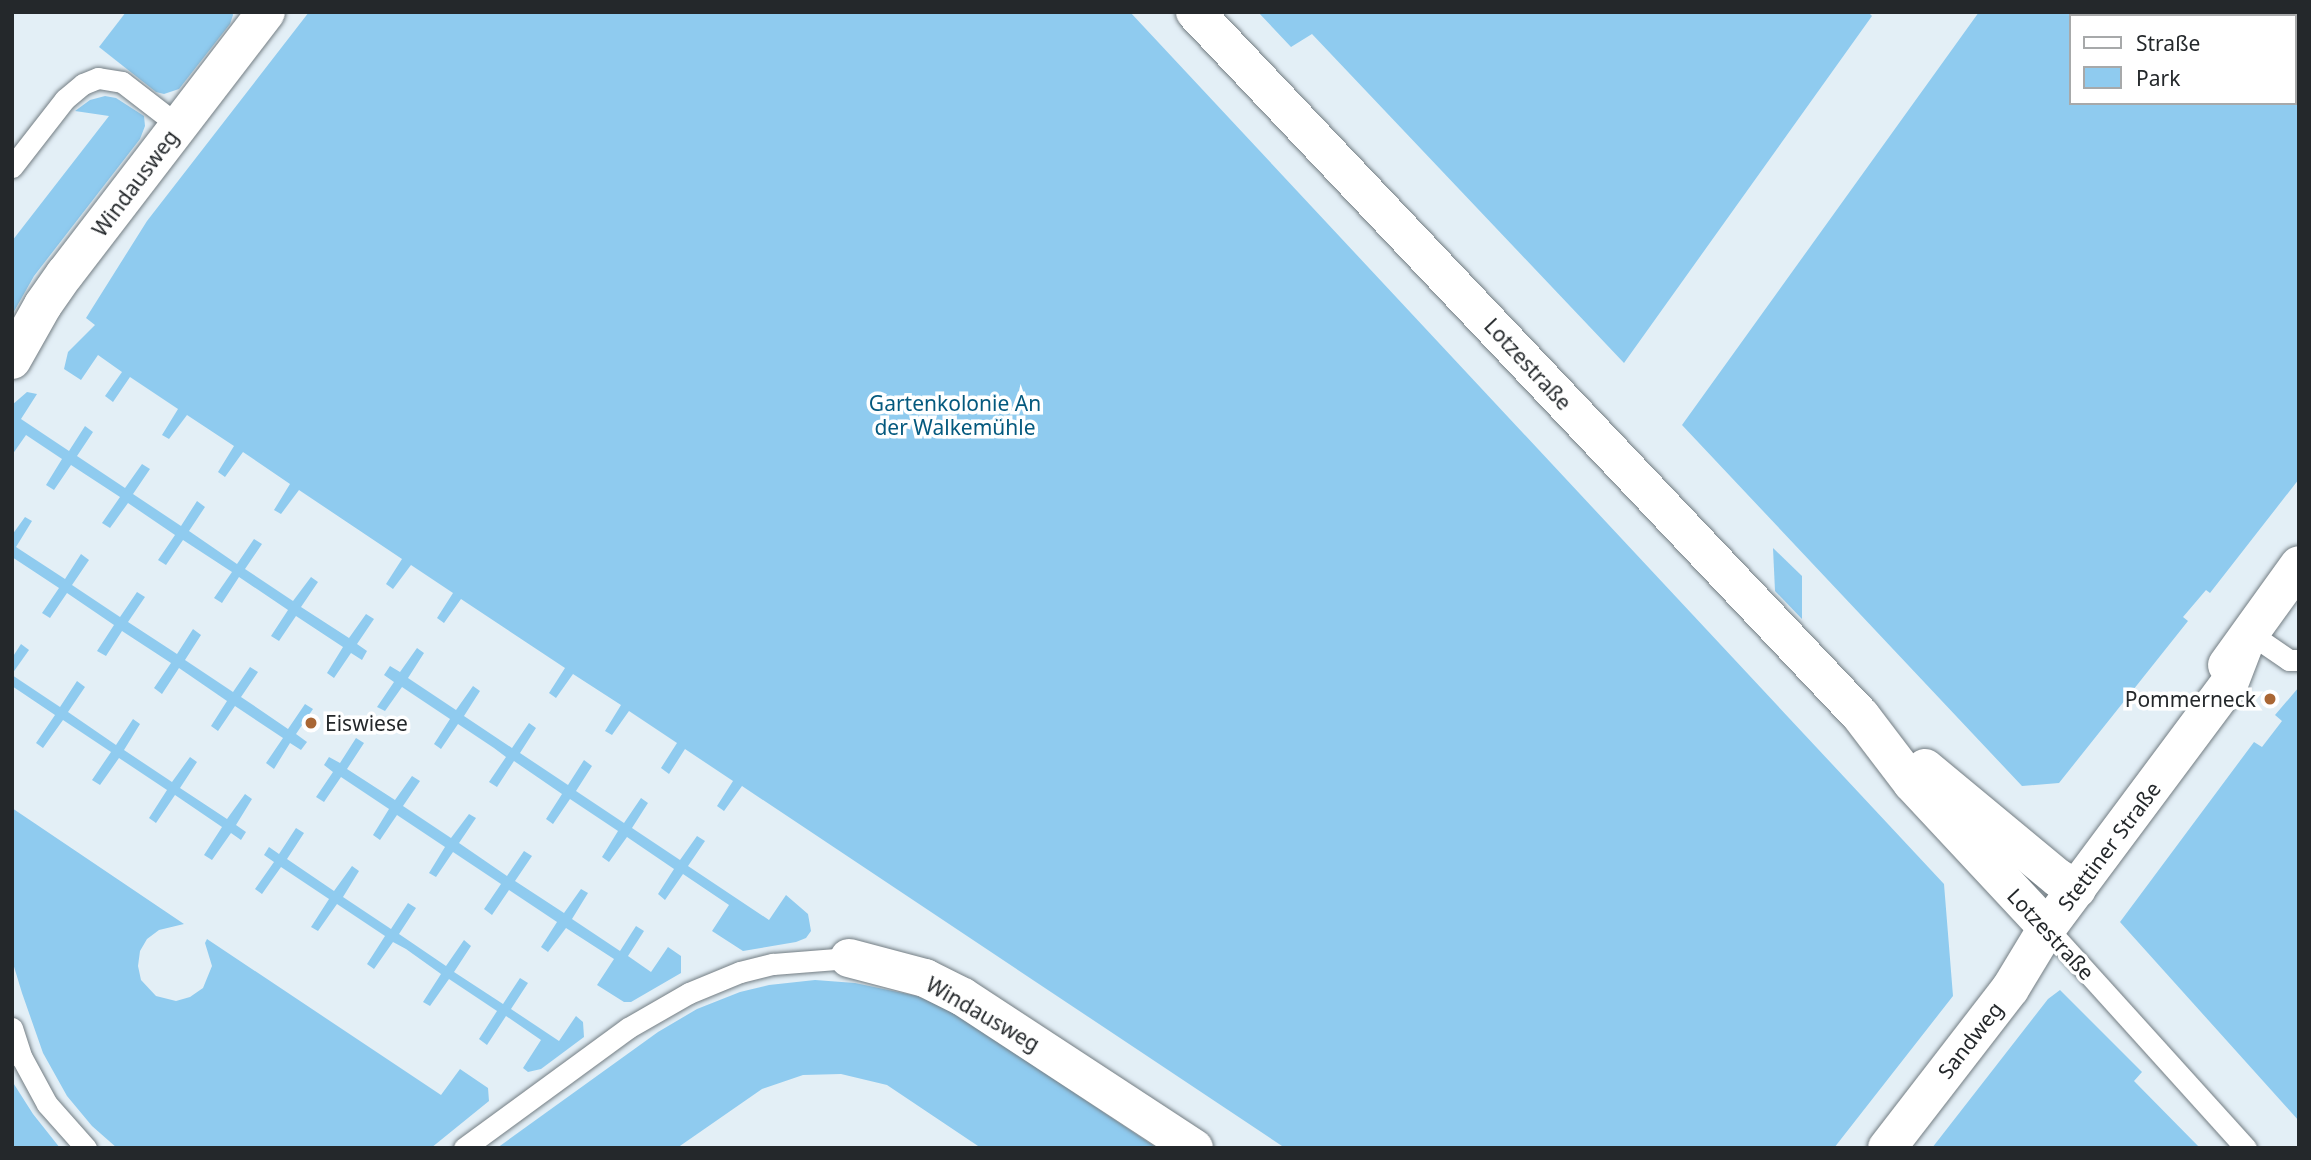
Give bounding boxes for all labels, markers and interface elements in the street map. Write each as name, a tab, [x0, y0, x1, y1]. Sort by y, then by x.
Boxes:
legend	[2070, 14, 2297, 105]
text: Straße	[2136, 29, 2200, 57]
text: Park	[2136, 64, 2180, 92]
street label: Windausweg	[87, 125, 183, 241]
street label: Lotzestraße	[1479, 313, 1577, 415]
park label: Gartenkolonie An der Walkemühle	[869, 390, 1041, 440]
place label: Pommerneck	[2125, 686, 2256, 712]
marker: Pommerneck	[2262, 691, 2278, 707]
place label: Eiswiese	[325, 710, 408, 736]
marker: Eiswiese	[303, 715, 319, 731]
street label: Stettiner Straße	[2052, 777, 2166, 915]
street label: Lotzestraße	[2002, 883, 2100, 985]
street label: Windausweg	[922, 971, 1044, 1057]
street label: Sandweg	[1932, 997, 2008, 1083]

